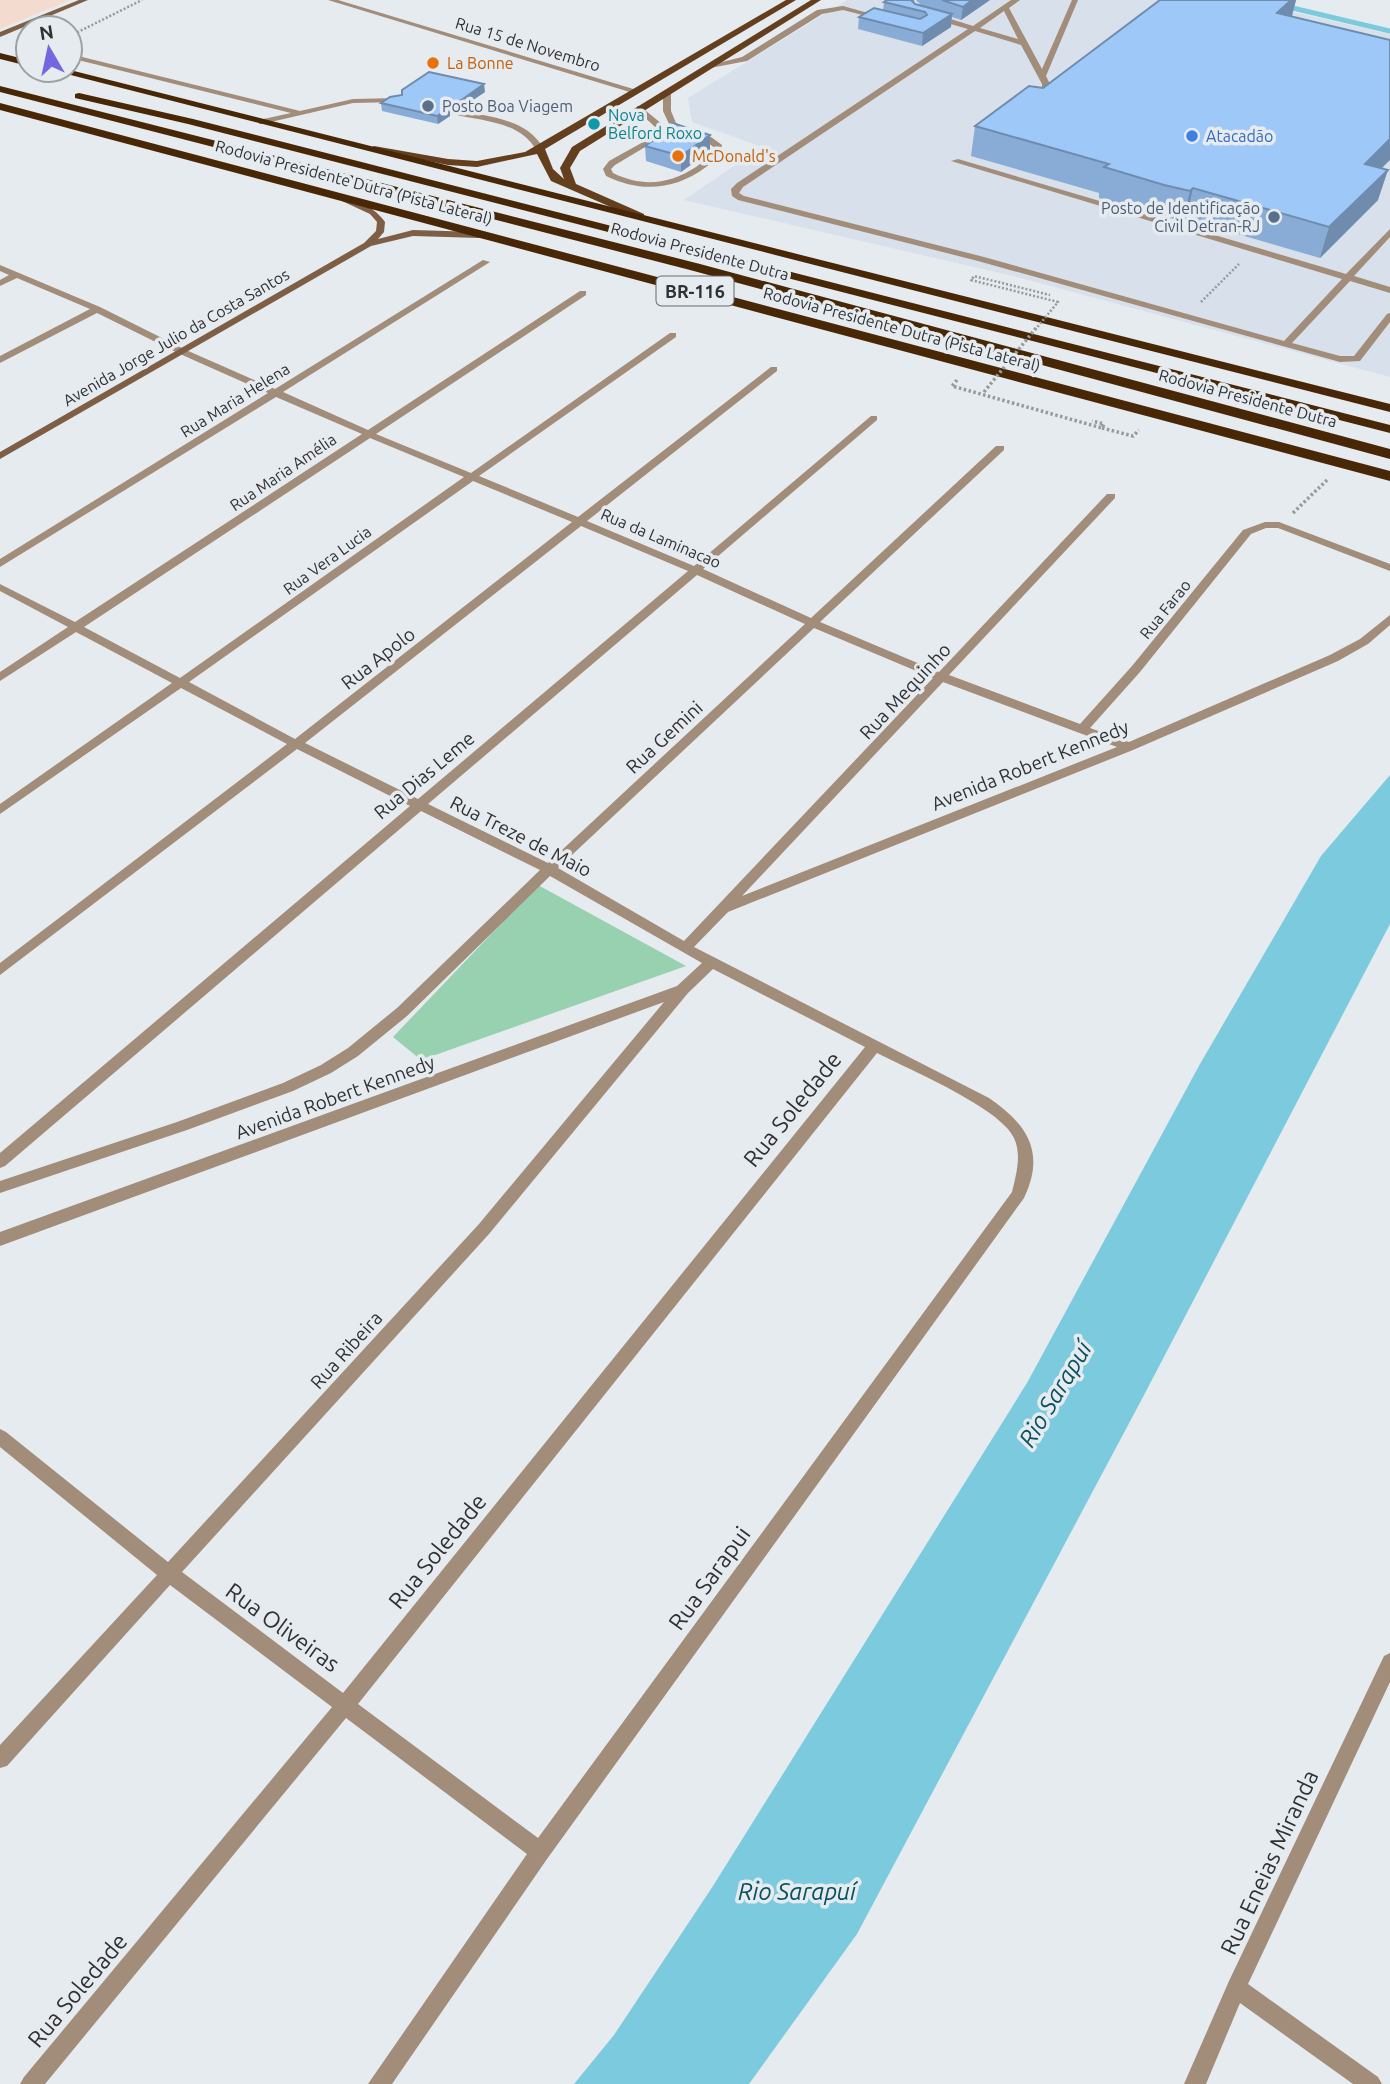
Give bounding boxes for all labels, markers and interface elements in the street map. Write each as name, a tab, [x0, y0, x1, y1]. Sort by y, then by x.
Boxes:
street label: Rua 15 de Novembro	[453, 13, 603, 75]
north arrow	[14, 14, 84, 84]
text: N	[38, 20, 55, 44]
place label: La Bonne	[447, 54, 514, 72]
marker: La Bonne	[425, 55, 441, 71]
place label: Posto Boa Viagem	[442, 97, 573, 115]
marker: Posto Boa Viagem	[420, 98, 436, 114]
place label: Nova Belford Roxo	[608, 106, 702, 142]
marker: Nova Belford Roxo	[586, 116, 602, 132]
place label: Atacadão	[1206, 127, 1273, 145]
marker: Atacadão	[1184, 128, 1200, 144]
street label: Rodovia Presidente Dutra (Pista Lateral)	[213, 136, 495, 229]
place label: McDonald's	[692, 147, 776, 165]
marker: McDonald's	[670, 148, 686, 164]
place label: Posto de Identificação Civil Detran-RJ	[1101, 199, 1260, 235]
marker: Posto de Identificação Civil Detran-RJ	[1266, 209, 1282, 225]
street label: Rodovia Presidente Dutra	[609, 219, 791, 283]
street label: Avenida Jorge Julio da Costa Santos	[60, 265, 292, 409]
road number: BR-116	[656, 276, 734, 306]
street label: Rodovia Presidente Dutra (Pista Lateral)	[761, 283, 1043, 376]
street label: Rua Maria Helena	[177, 359, 293, 441]
street label: Rodovia Presidente Dutra	[1157, 366, 1339, 430]
street label: Rua Maria Amélia	[226, 430, 340, 514]
street label: Rua da Laminacao	[598, 505, 724, 571]
street label: Rua Vera Lucia	[280, 522, 374, 598]
street label: Rua Farao	[1136, 576, 1194, 642]
street label: Rua Apolo	[337, 622, 419, 694]
street label: Rua Mequinho	[855, 638, 955, 744]
street label: Rua Gemini	[621, 696, 707, 778]
street label: Avenida Robert Kennedy	[928, 715, 1132, 815]
street label: Rua Dias Leme	[369, 727, 479, 823]
street label: Rua Treze de Maio	[447, 791, 595, 881]
street label: Rua Soledade	[738, 1047, 846, 1171]
street label: Avenida Robert Kennedy	[232, 1051, 438, 1143]
street label: Rua Ribeira	[306, 1307, 386, 1393]
water label: Rio Sarapuí	[1013, 1334, 1098, 1452]
street label: Rua Soledade	[383, 1489, 491, 1613]
street label: Rua Sarapui	[663, 1522, 755, 1634]
street label: Rua Oliveiras	[221, 1578, 345, 1676]
street label: Rua Eneias Miranda	[1215, 1766, 1323, 1958]
water label: Rio Sarapuí	[738, 1878, 859, 1905]
street label: Rua Soledade	[22, 1928, 132, 2052]

